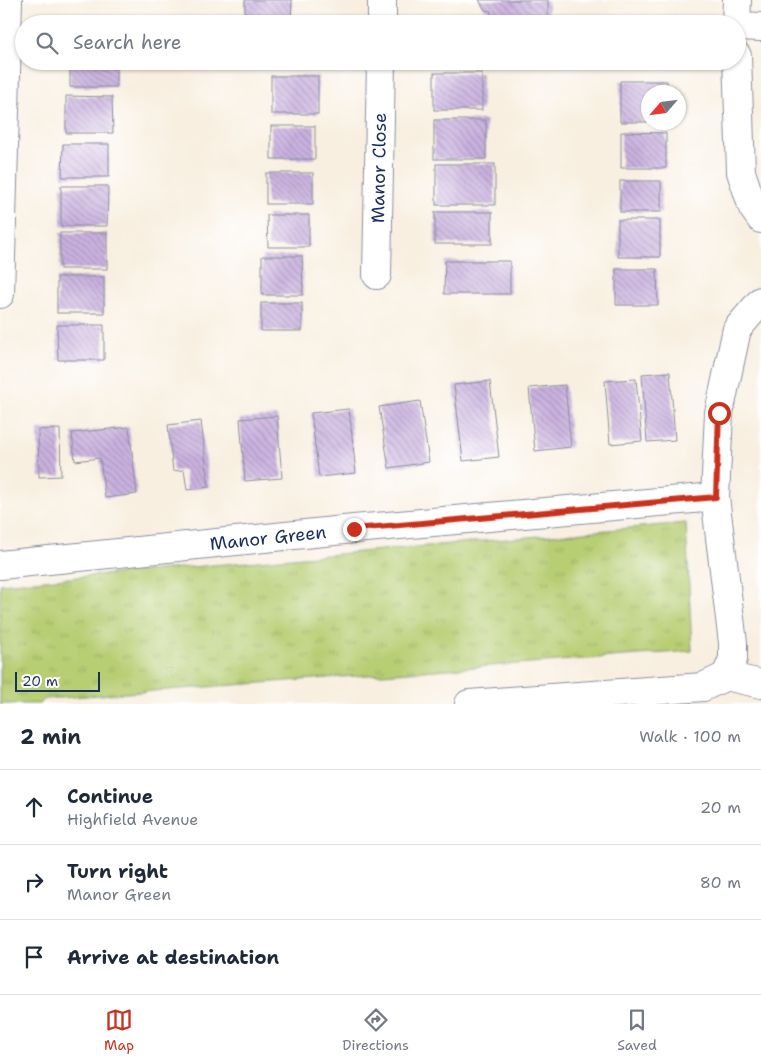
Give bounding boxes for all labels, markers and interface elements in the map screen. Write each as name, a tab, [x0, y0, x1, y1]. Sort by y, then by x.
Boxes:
search box	[15, 15, 746, 70]
icon: search	[33, 29, 61, 57]
text: Search here	[73, 30, 182, 55]
north arrow	[641, 85, 686, 130]
street label: Manor Close	[366, 113, 392, 223]
route start	[708, 402, 731, 425]
route end	[343, 518, 366, 541]
street label: Manor Green	[209, 520, 327, 556]
scale bar	[15, 669, 100, 692]
text: 20 m	[22, 672, 58, 690]
text: 2 min	[20, 723, 81, 751]
text: Walk · 100 m	[639, 726, 741, 747]
text: Continue	[67, 784, 153, 809]
icon: ahead	[20, 793, 48, 821]
text: 20 m	[700, 797, 741, 818]
text: Highfield Avenue	[67, 809, 198, 830]
text: Turn right	[67, 859, 168, 884]
icon: right	[20, 868, 48, 896]
text: 80 m	[700, 872, 741, 893]
text: Manor Green	[67, 884, 171, 905]
icon: arrive	[20, 943, 48, 971]
text: Arrive at destination	[67, 945, 279, 970]
tab: Map	[104, 1006, 134, 1054]
tab: Directions	[342, 1006, 409, 1054]
tab: Saved	[617, 1006, 657, 1054]

